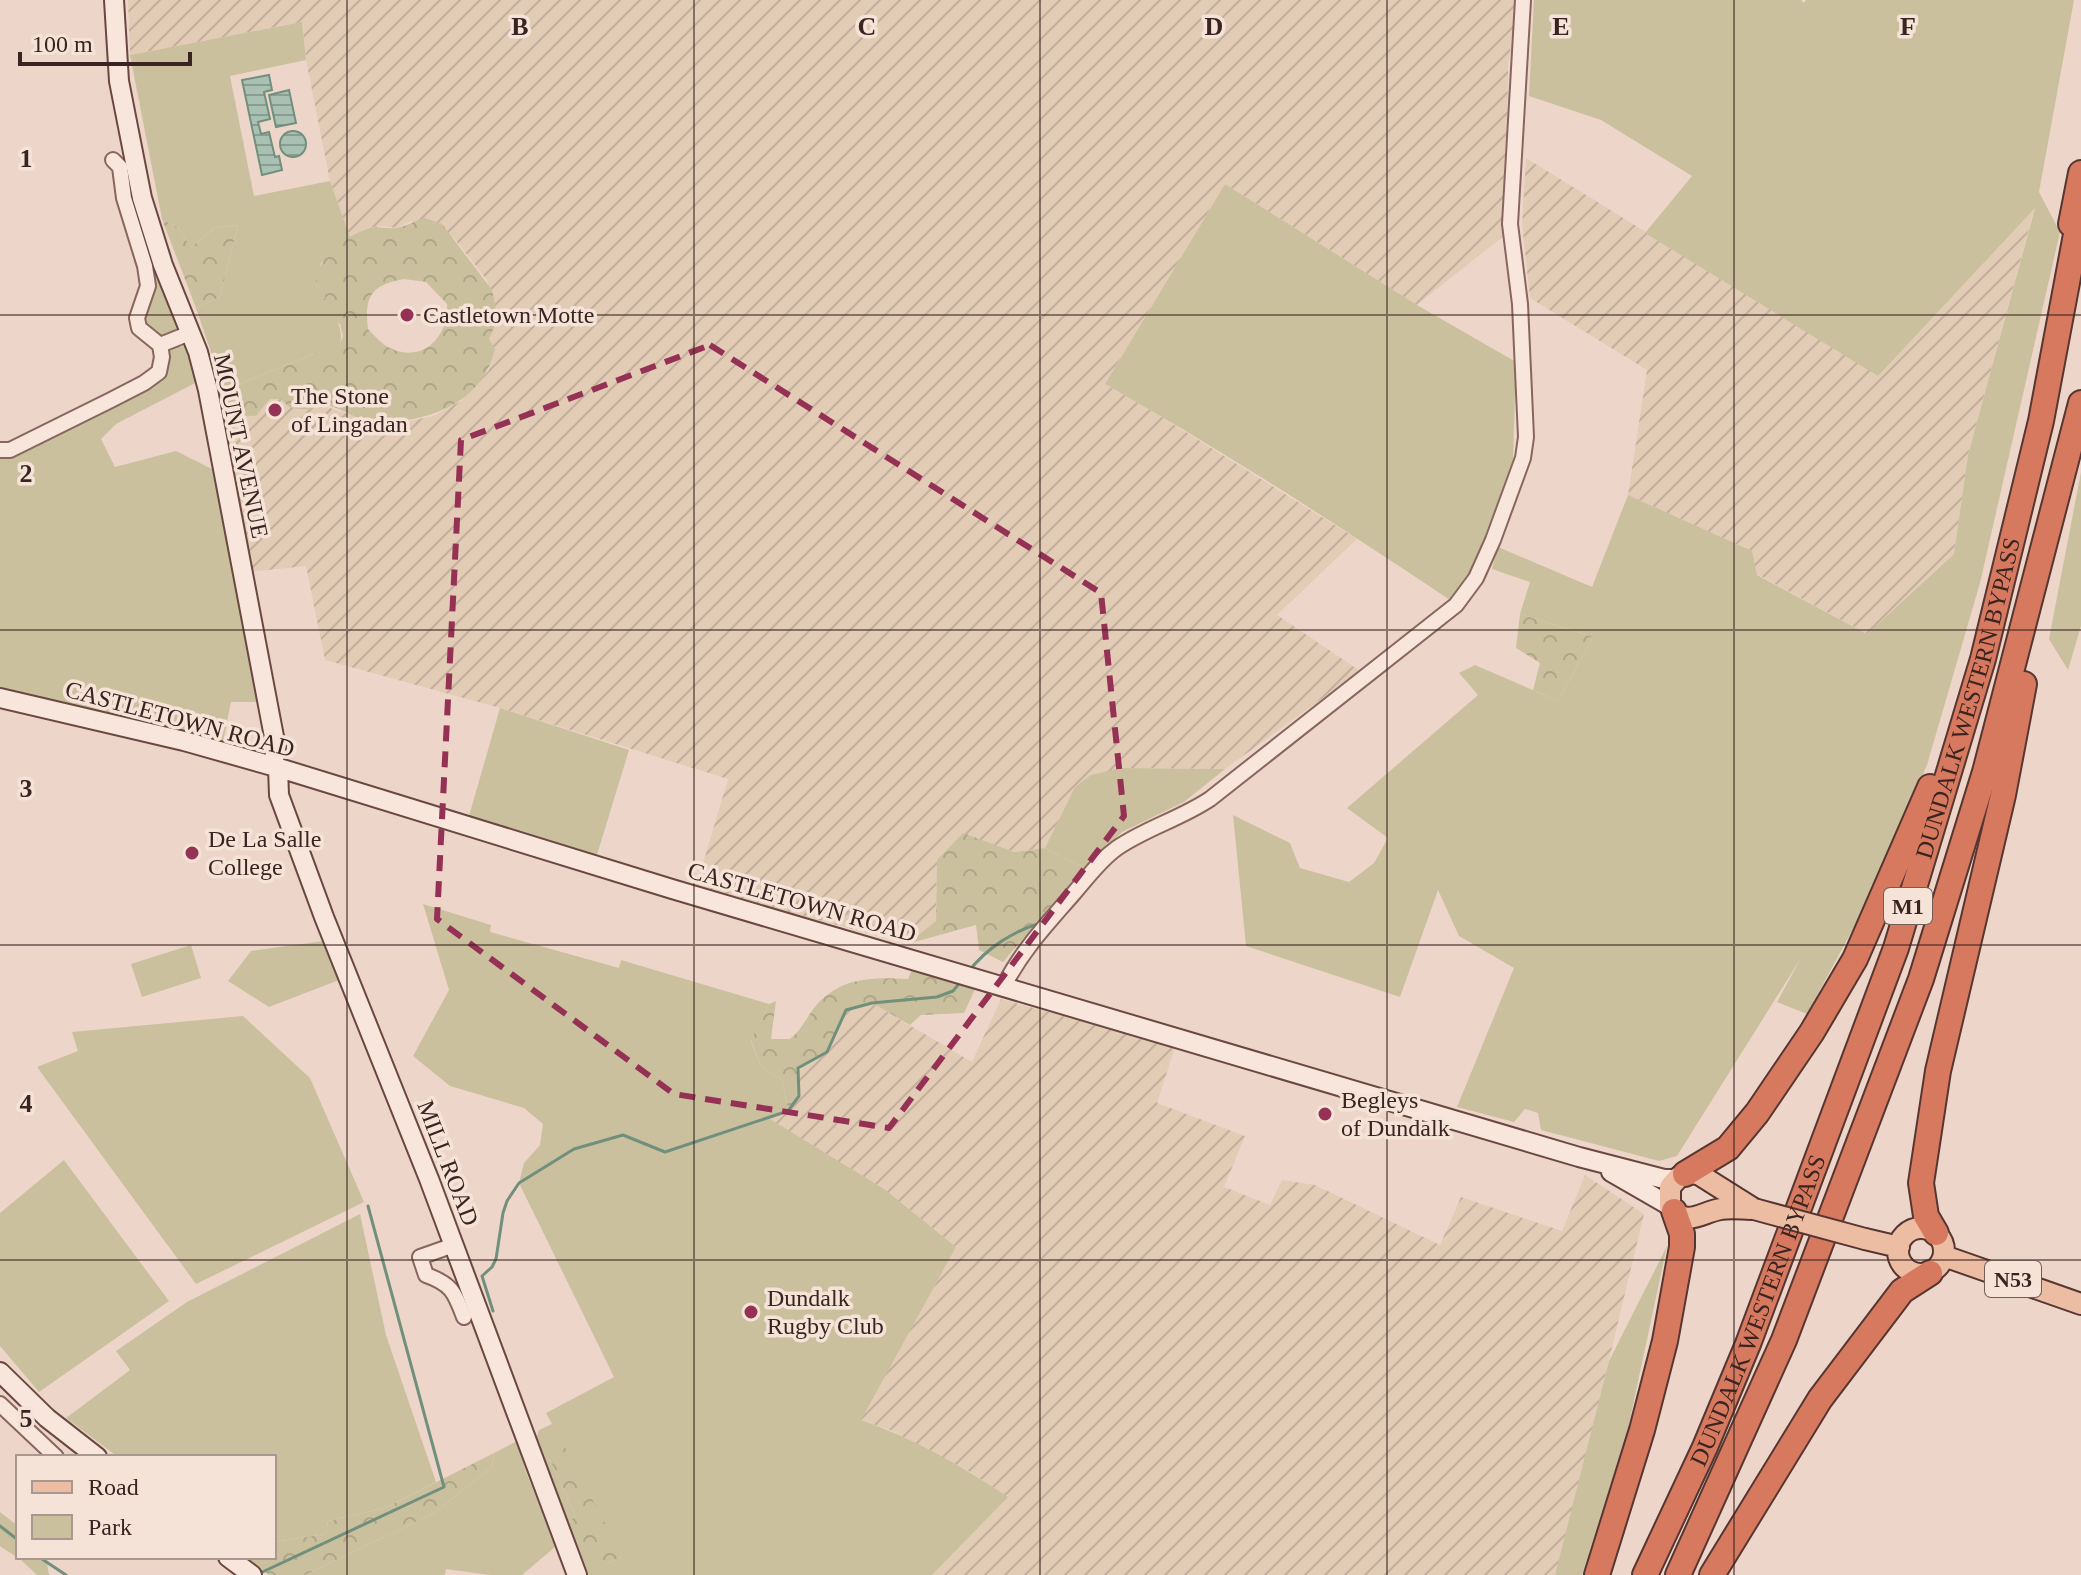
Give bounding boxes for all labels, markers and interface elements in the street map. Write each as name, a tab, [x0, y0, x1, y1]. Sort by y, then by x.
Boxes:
text: B	[511, 12, 529, 41]
text: C	[858, 12, 876, 41]
text: D	[1205, 12, 1223, 41]
text: E	[1552, 12, 1570, 41]
text: F	[1900, 12, 1916, 41]
scale bar	[20, 16, 190, 66]
text: 100 m	[32, 31, 93, 57]
text: 1	[20, 144, 33, 173]
place label: Castletown Motte	[423, 302, 594, 328]
marker: Castletown Motte	[398, 306, 416, 324]
street label: MOUNT AVENUE	[209, 351, 273, 541]
place label: The Stone of Lingadan	[291, 383, 408, 437]
marker: The Stone of Lingadan	[266, 401, 284, 419]
text: 2	[20, 459, 33, 488]
street label: DUNDALK WESTERN BYPASS	[1911, 535, 2025, 862]
street label: CASTLETOWN ROAD	[63, 676, 297, 762]
text: 3	[20, 774, 33, 803]
place label: De La Salle College	[208, 826, 321, 880]
marker: De La Salle College	[183, 844, 201, 862]
street label: CASTLETOWN ROAD	[685, 857, 919, 947]
road number: M1	[1884, 888, 1932, 924]
place label: Begleys of Dundalk	[1341, 1087, 1450, 1141]
text: 4	[20, 1089, 33, 1118]
street label: MILL ROAD	[412, 1097, 484, 1229]
marker: Begleys of Dundalk	[1316, 1105, 1334, 1123]
street label: DUNDALK WESTERN BYPASS	[1685, 1151, 1831, 1470]
road number: N53	[1985, 1261, 2041, 1297]
place label: Dundalk Rugby Club	[767, 1285, 884, 1339]
marker: Dundalk Rugby Club	[742, 1303, 760, 1321]
text: 5	[20, 1404, 33, 1433]
legend	[16, 1455, 276, 1559]
text: Road	[88, 1474, 139, 1500]
text: Park	[88, 1514, 132, 1540]

